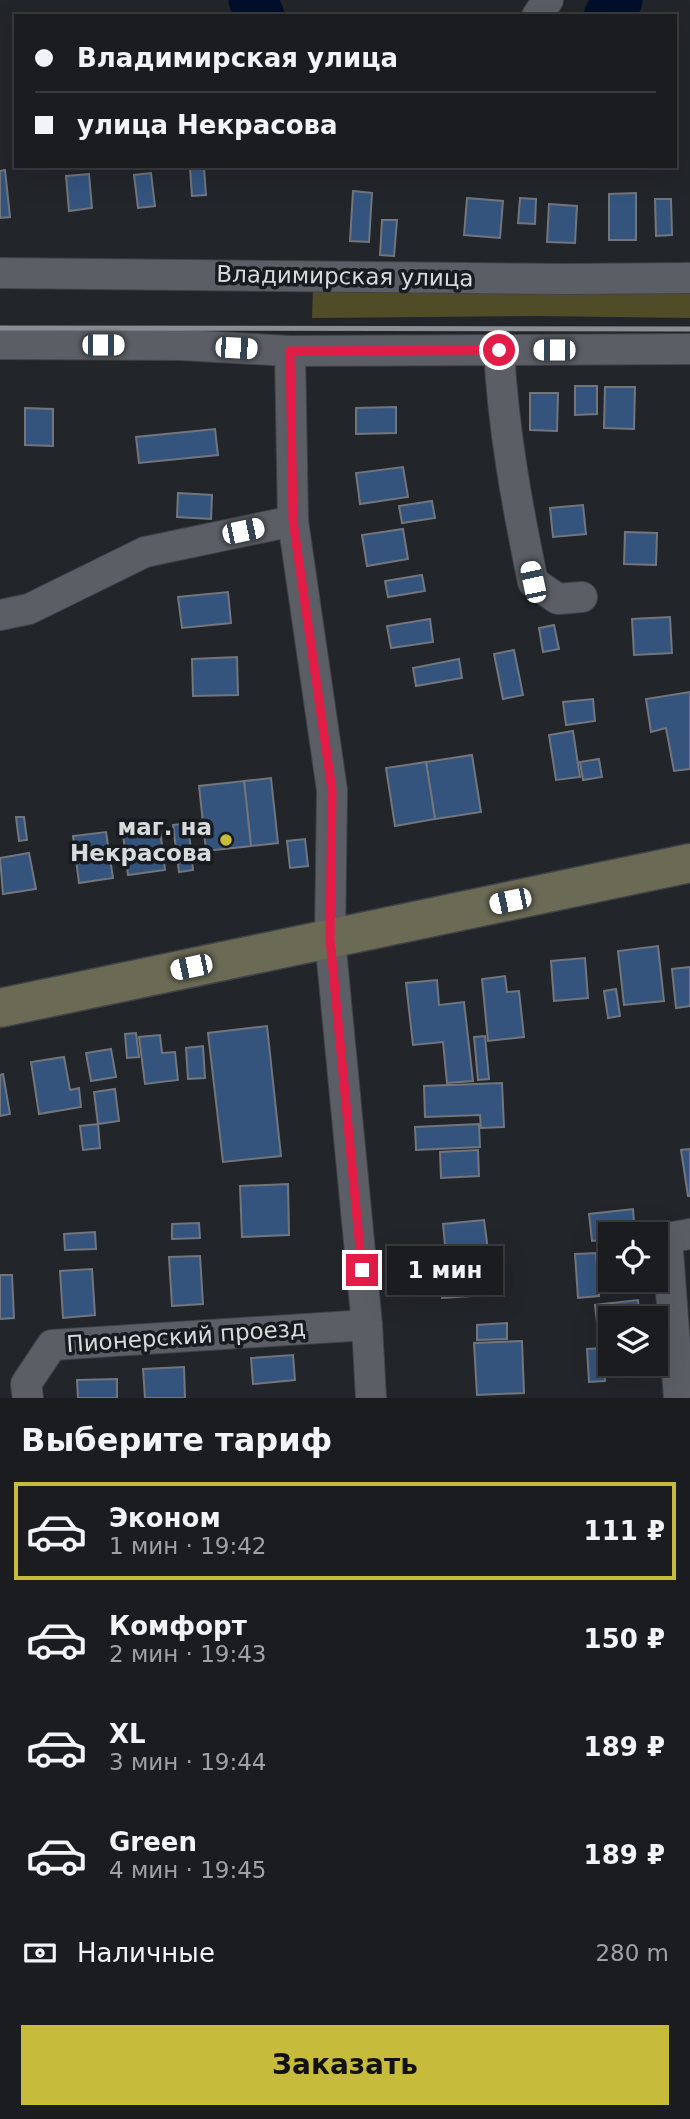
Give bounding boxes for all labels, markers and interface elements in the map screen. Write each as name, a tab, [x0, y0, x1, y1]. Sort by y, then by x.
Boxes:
text: Владимирская улица	[77, 43, 398, 73]
text: улица Некрасова	[77, 110, 338, 140]
street label: Владимирская улица	[216, 261, 474, 291]
route start	[483, 334, 515, 366]
car	[83, 335, 125, 356]
car	[215, 336, 258, 360]
car	[534, 340, 576, 361]
car	[221, 516, 266, 546]
car	[519, 559, 548, 605]
place label: маг. на Некрасова	[70, 814, 212, 866]
marker: маг. на Некрасова	[218, 832, 234, 848]
car	[488, 886, 533, 916]
car	[169, 952, 214, 982]
map controls	[598, 1222, 668, 1376]
button: locate	[598, 1222, 668, 1292]
callout: 1 мин	[386, 1246, 502, 1294]
route end	[346, 1254, 378, 1286]
text: 1 мин	[408, 1257, 482, 1283]
button: layers	[598, 1306, 668, 1376]
street label: Пионерский проезд	[65, 1315, 307, 1357]
text: Выберите тариф	[21, 1421, 332, 1459]
icon: car	[25, 1500, 88, 1563]
text: Эконом	[109, 1503, 221, 1533]
text: 111 ₽	[584, 1516, 665, 1546]
text: 1 мин · 19:42	[109, 1533, 267, 1559]
icon: car	[25, 1608, 88, 1671]
text: Комфорт	[109, 1611, 247, 1641]
text: 150 ₽	[584, 1624, 665, 1654]
text: 2 мин · 19:43	[109, 1641, 267, 1667]
icon: car	[25, 1716, 88, 1779]
text: XL	[109, 1719, 146, 1749]
text: 189 ₽	[584, 1732, 665, 1762]
text: 3 мин · 19:44	[109, 1749, 267, 1775]
icon: car	[25, 1824, 88, 1887]
text: Green	[109, 1827, 197, 1857]
text: 189 ₽	[584, 1840, 665, 1870]
text: 4 мин · 19:45	[109, 1857, 267, 1883]
icon: cash	[21, 1934, 59, 1972]
text: Наличные	[77, 1938, 215, 1968]
text: 280 m	[595, 1940, 669, 1966]
button: Заказать	[21, 2025, 669, 2105]

